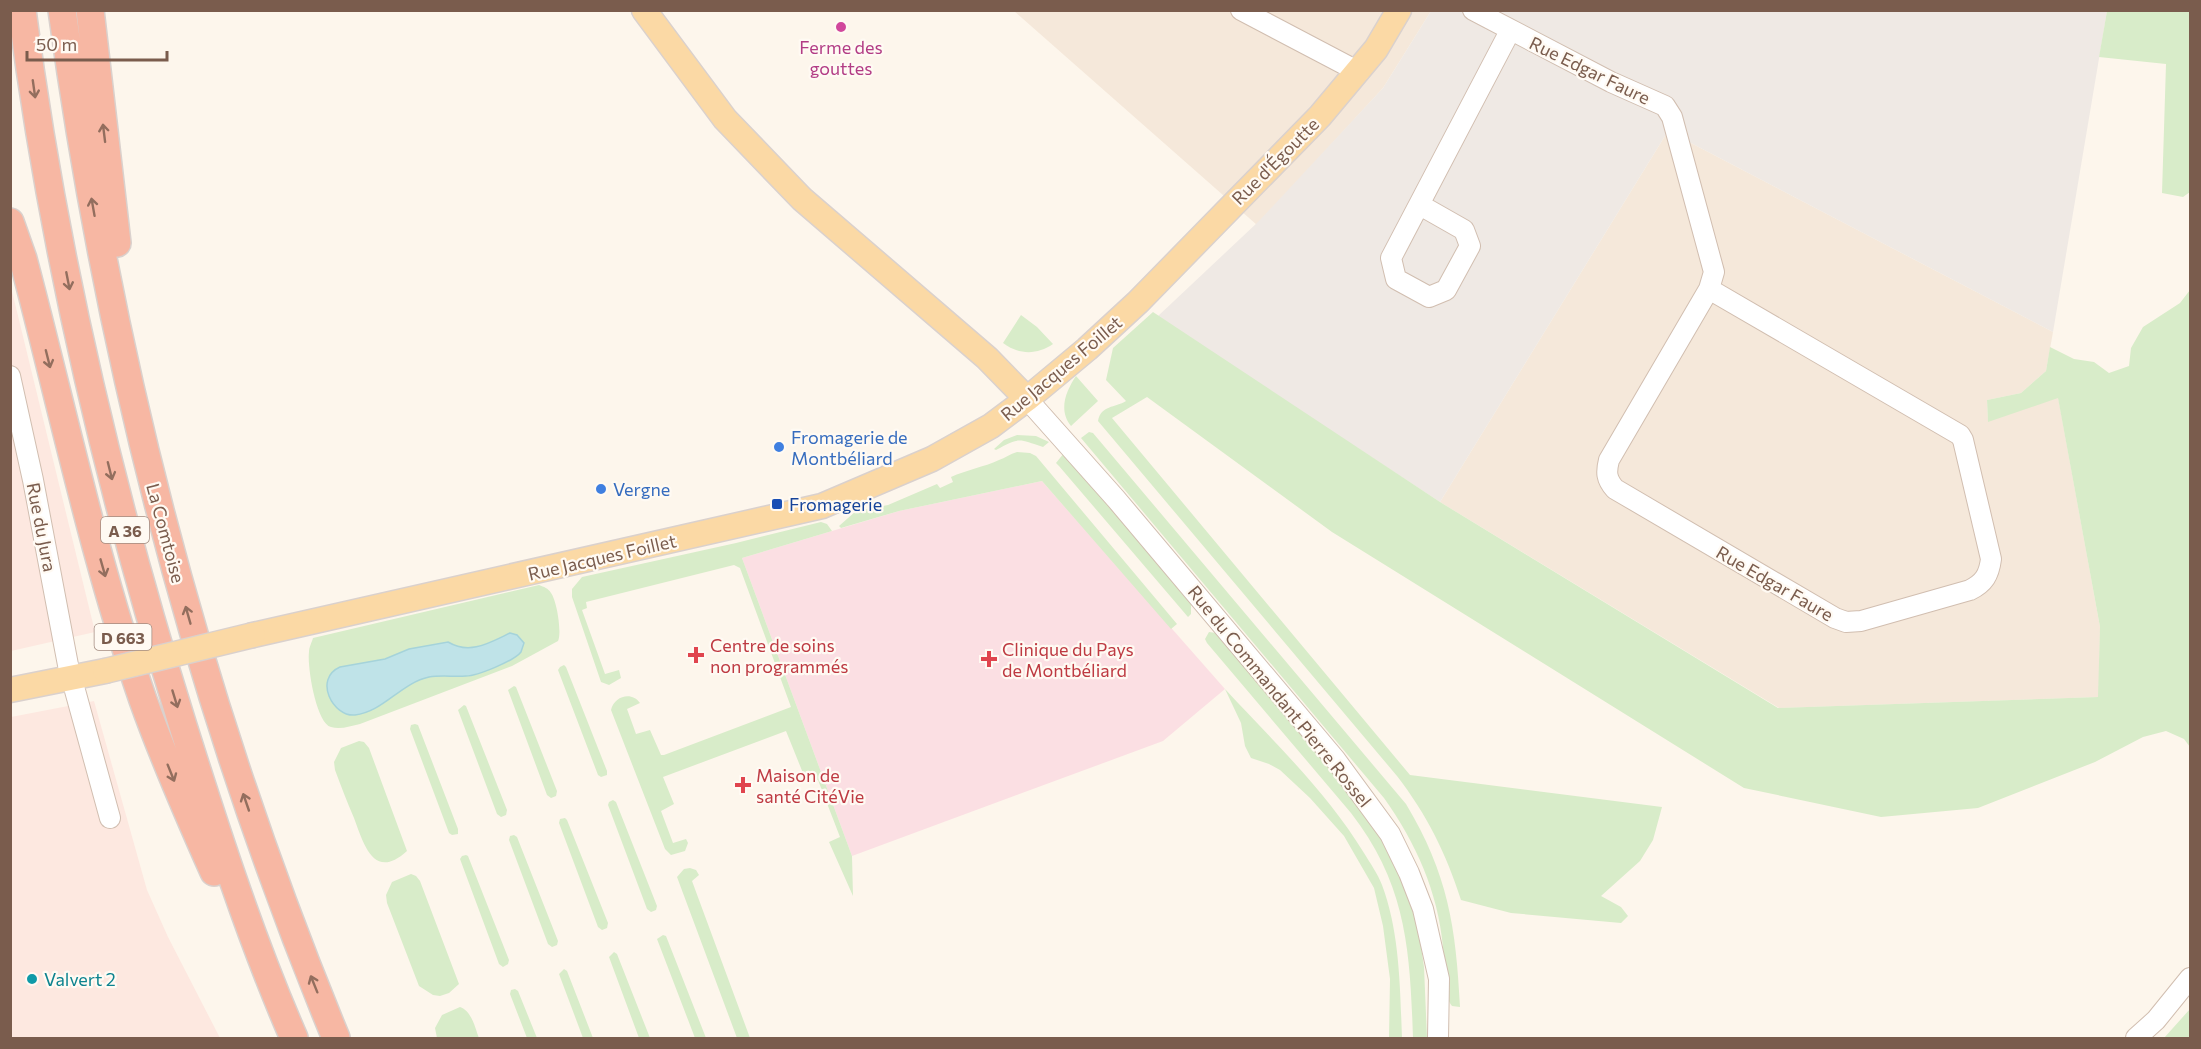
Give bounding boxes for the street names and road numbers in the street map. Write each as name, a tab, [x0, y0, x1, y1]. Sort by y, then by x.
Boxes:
street label: Rue Edgar Faure	[1526, 31, 1654, 109]
street label: Rue d'Égoutte	[1227, 113, 1323, 209]
street label: Rue Jacques Foillet	[996, 311, 1126, 425]
street label: Rue du Jura	[23, 480, 61, 574]
street label: La Comtoise	[142, 481, 190, 585]
road number: A 36	[101, 517, 149, 543]
street label: Rue Jacques Foillet	[526, 529, 678, 585]
street label: Rue Edgar Faure	[1713, 541, 1837, 625]
street label: Rue du Commandant Pierre Rossel	[1184, 581, 1376, 811]
road number: D 663	[94, 624, 152, 650]

